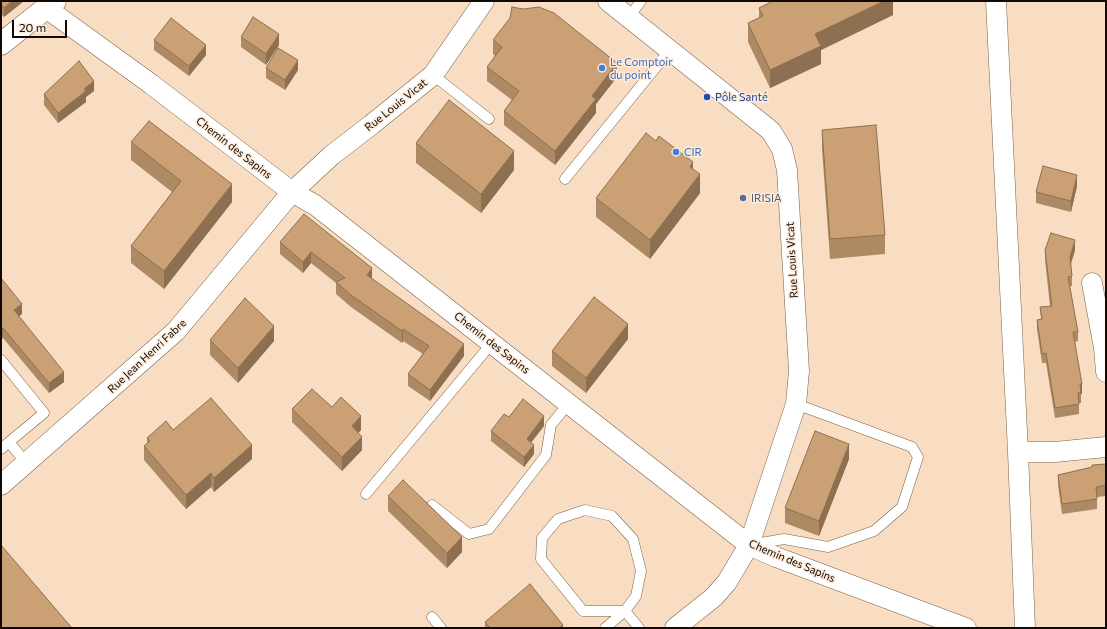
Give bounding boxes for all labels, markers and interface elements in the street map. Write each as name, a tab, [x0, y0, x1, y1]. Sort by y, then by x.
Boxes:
scale bar	[14, 12, 69, 38]
text: 20 m	[19, 20, 46, 34]
place label: Le Comptoir du point	[610, 55, 673, 81]
marker: Le Comptoir du point	[597, 63, 607, 73]
street label: Rue Louis Vicat	[362, 76, 430, 134]
place label: Pôle Santé	[715, 90, 768, 104]
marker: Pôle Santé	[702, 92, 712, 102]
street label: Chemin des Sapins	[193, 114, 275, 182]
place label: CIR	[684, 145, 702, 159]
marker: CIR	[671, 147, 681, 157]
place label: IRISIA	[751, 191, 782, 205]
marker: IRISIA	[738, 193, 748, 203]
street label: Rue Louis Vicat	[783, 222, 801, 298]
street label: Chemin des Sapins	[451, 309, 533, 377]
street label: Rue Jean Henri Fabre	[105, 316, 189, 396]
street label: Chemin des Sapins	[747, 537, 837, 585]

